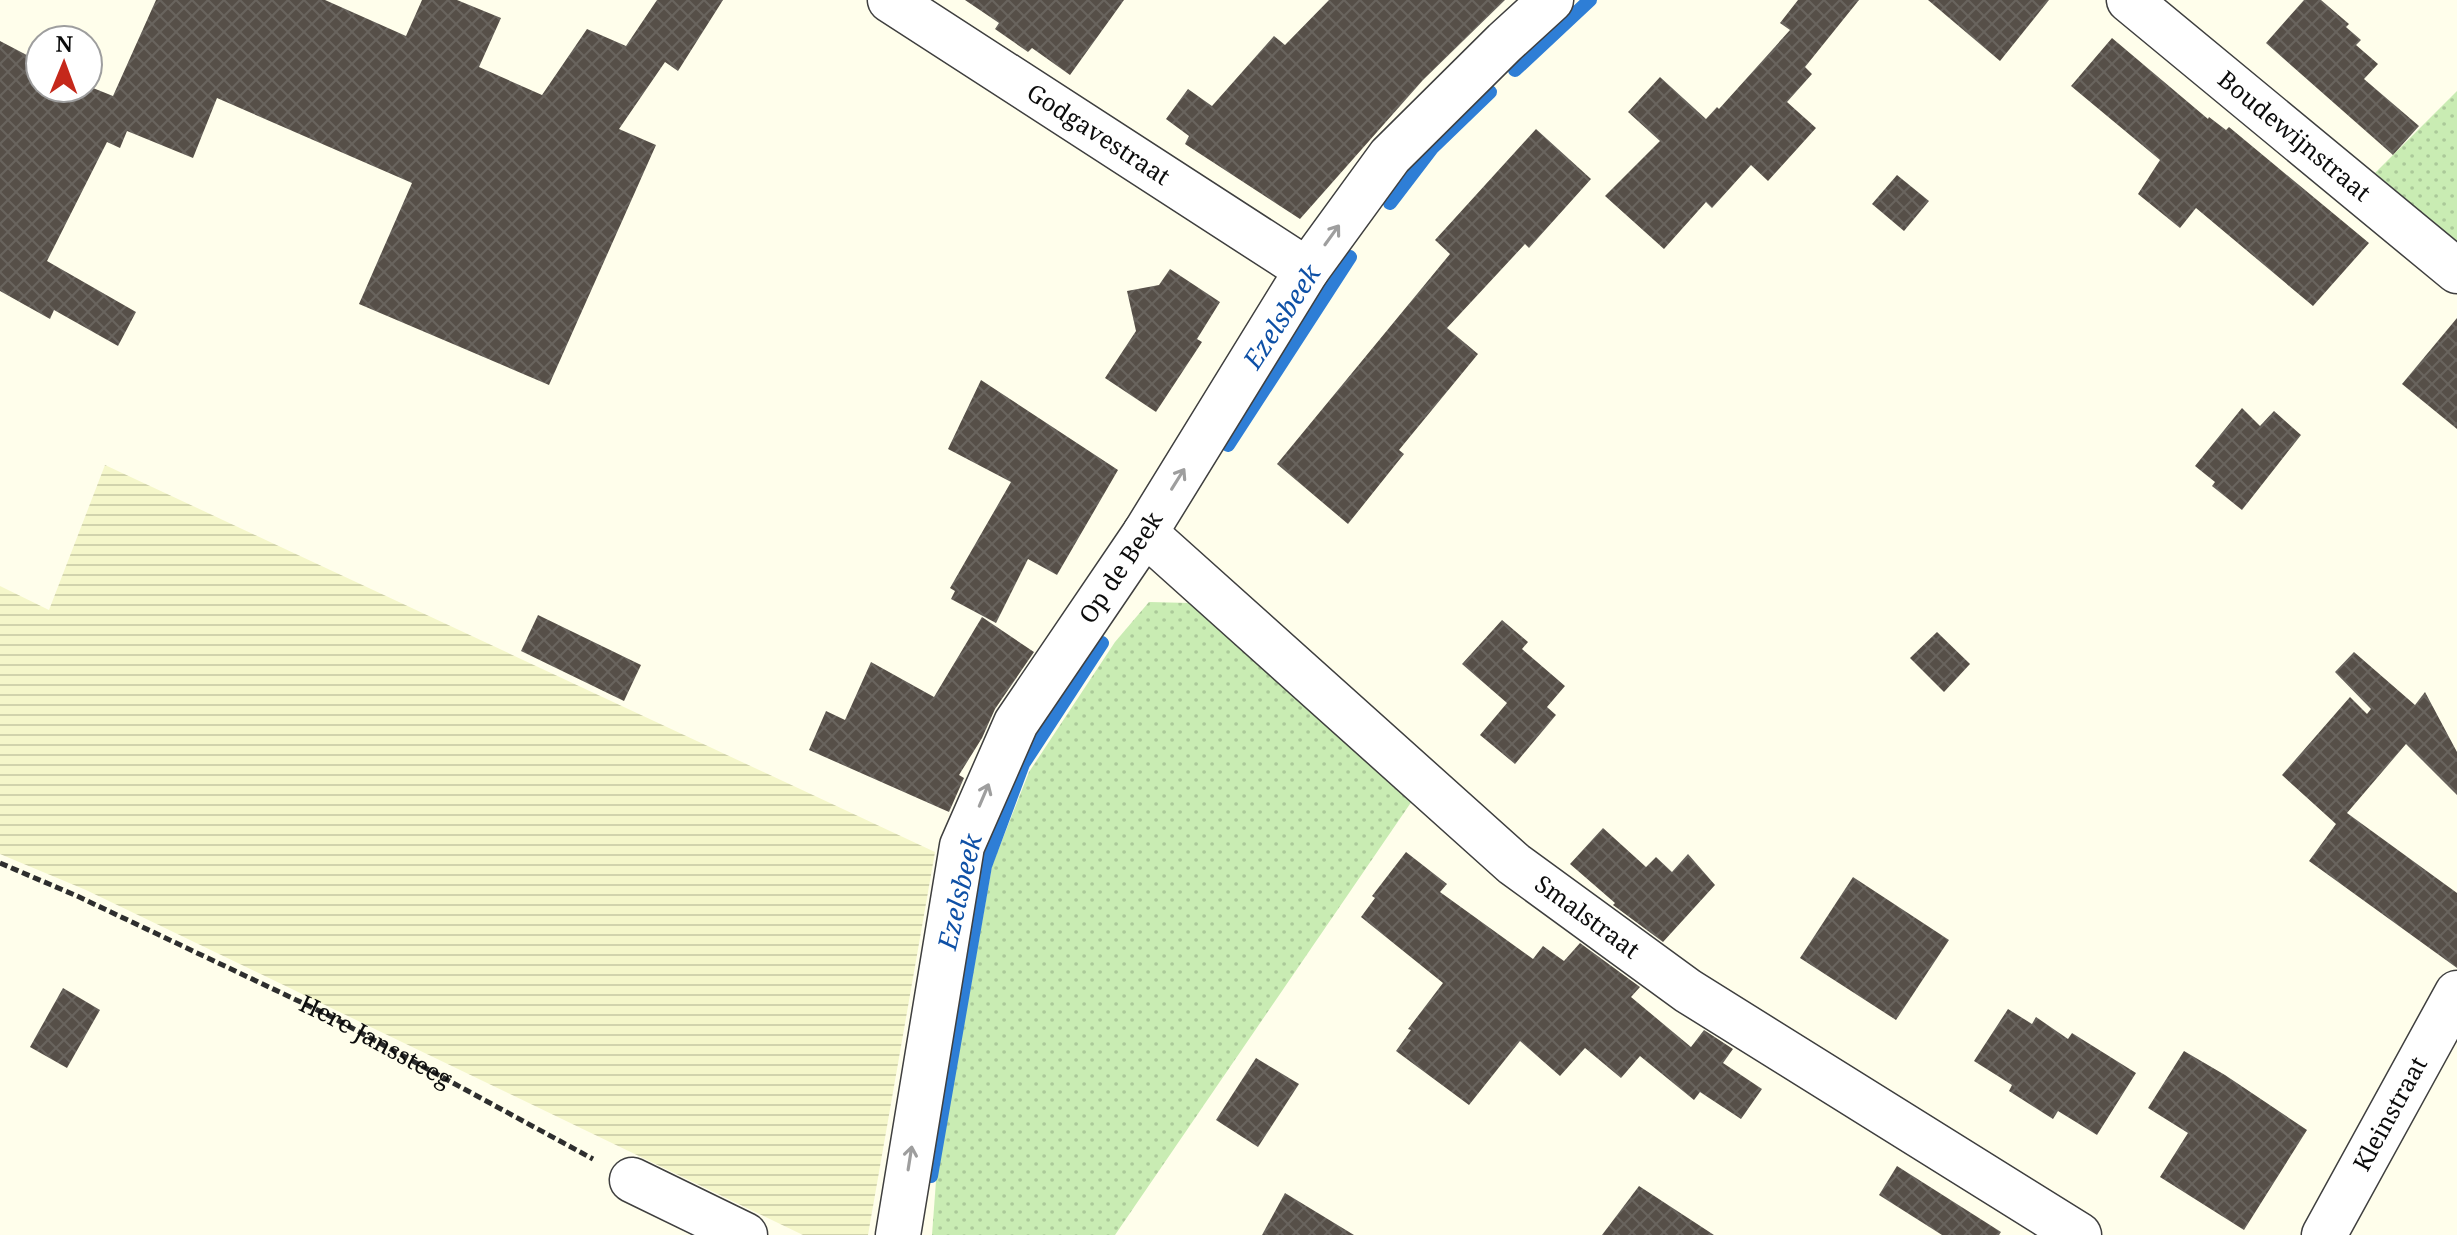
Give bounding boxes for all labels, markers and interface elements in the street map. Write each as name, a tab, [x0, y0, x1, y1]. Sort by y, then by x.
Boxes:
north arrow	[24, 24, 104, 104]
text: N	[55, 28, 73, 58]
street label: Boudewijnstraat	[2212, 62, 2378, 208]
street label: Godgavestraat	[1021, 75, 1177, 192]
one-way arrow	[1324, 225, 1340, 247]
water label: Ezelsbeek	[1234, 256, 1329, 376]
one-way arrow	[1171, 468, 1187, 491]
street label: Op de Beek	[1070, 504, 1170, 629]
one-way arrow	[978, 783, 993, 808]
water label: Ezelsbeek	[928, 829, 990, 954]
street label: Smalstraat	[1529, 867, 1647, 965]
street label: Here Janssteeg	[295, 986, 459, 1094]
street label: Kleinstraat	[2344, 1050, 2434, 1176]
one-way arrow	[904, 1146, 919, 1171]

